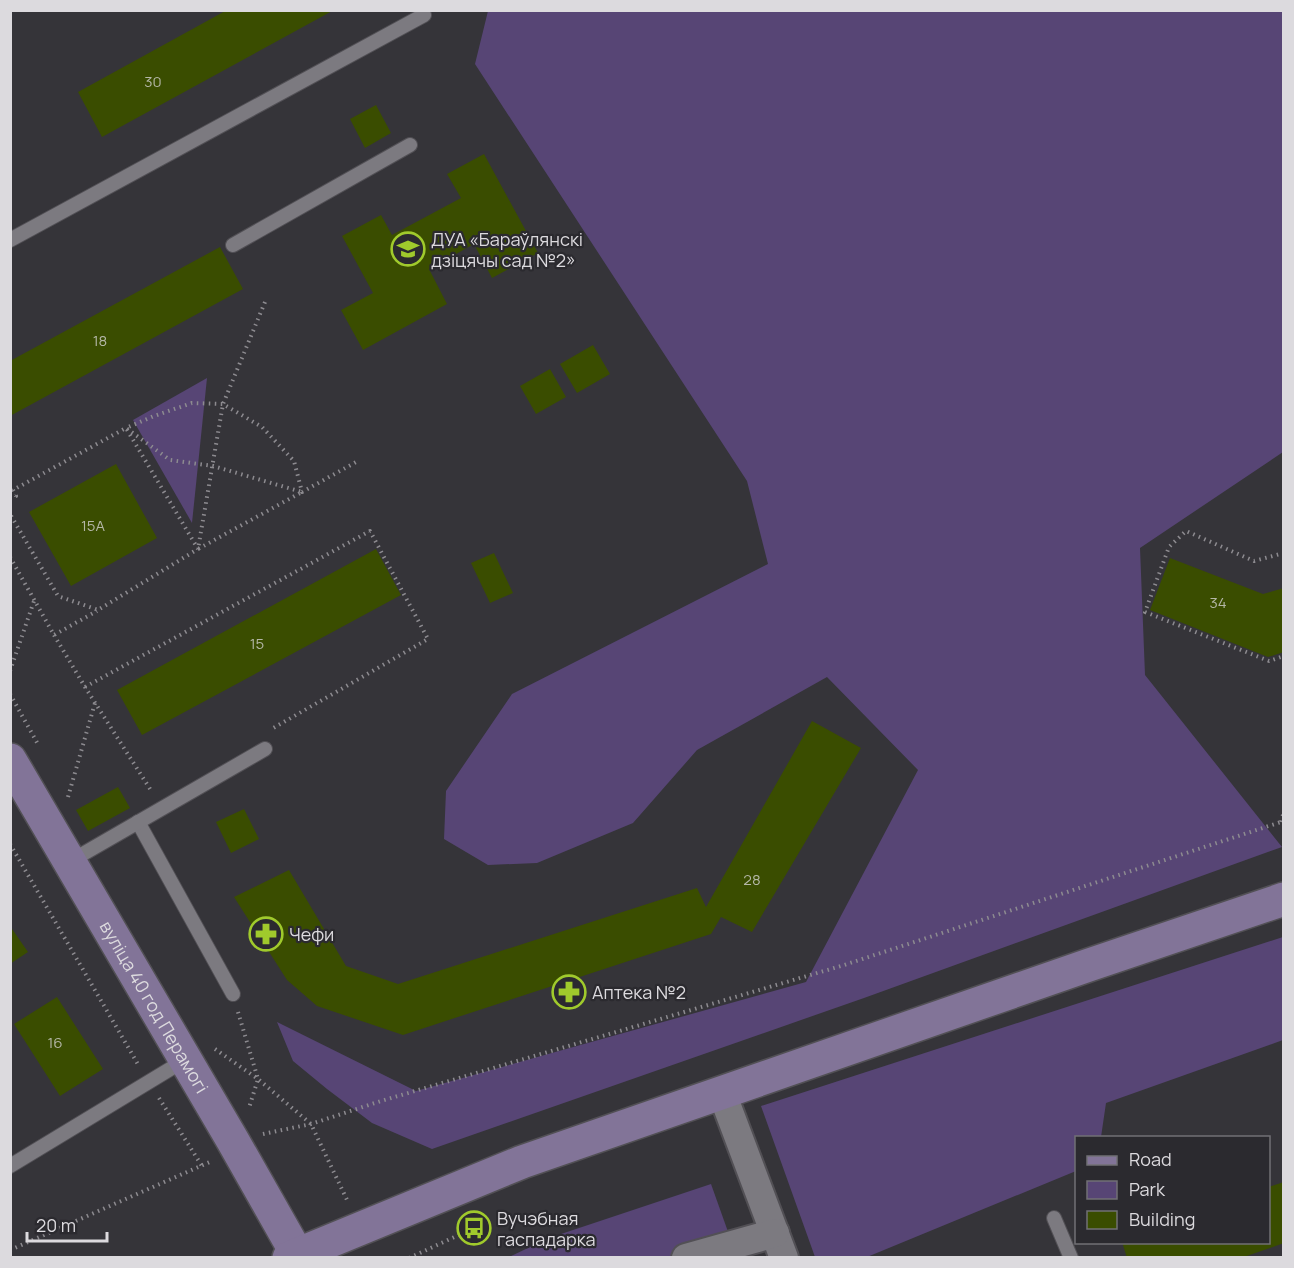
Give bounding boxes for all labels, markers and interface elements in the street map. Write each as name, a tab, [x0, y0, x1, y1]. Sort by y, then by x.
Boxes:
house number: 30	[144, 71, 162, 92]
place label: ДУА «Бараўлянскі дзіцячы сад №2»	[431, 227, 583, 272]
school or university icon: ДУА «Бараўлянскі дзіцячы сад №2»	[390, 231, 426, 267]
house number: 18	[93, 330, 107, 351]
house number: 15А	[81, 515, 106, 536]
house number: 34	[1209, 592, 1227, 613]
house number: 15	[250, 633, 264, 654]
house number: 28	[743, 869, 761, 890]
street label: вуліца 40 год Перамогі	[95, 916, 214, 1097]
pharmacy icon: Чефи	[248, 916, 284, 952]
place label: Чефи	[289, 922, 334, 946]
pharmacy icon: Аптека №2	[551, 974, 587, 1010]
place label: Аптека №2	[592, 980, 686, 1004]
house number: 16	[47, 1032, 63, 1053]
legend	[1075, 1136, 1270, 1244]
text: Road	[1129, 1147, 1172, 1171]
text: Park	[1129, 1177, 1166, 1201]
scale bar	[27, 1205, 106, 1243]
place label: Вучэбная гаспадарка	[497, 1206, 596, 1251]
text: Building	[1129, 1207, 1195, 1231]
bus stop icon: Вучэбная гаспадарка	[456, 1210, 492, 1246]
text: 20 m	[36, 1213, 76, 1237]

